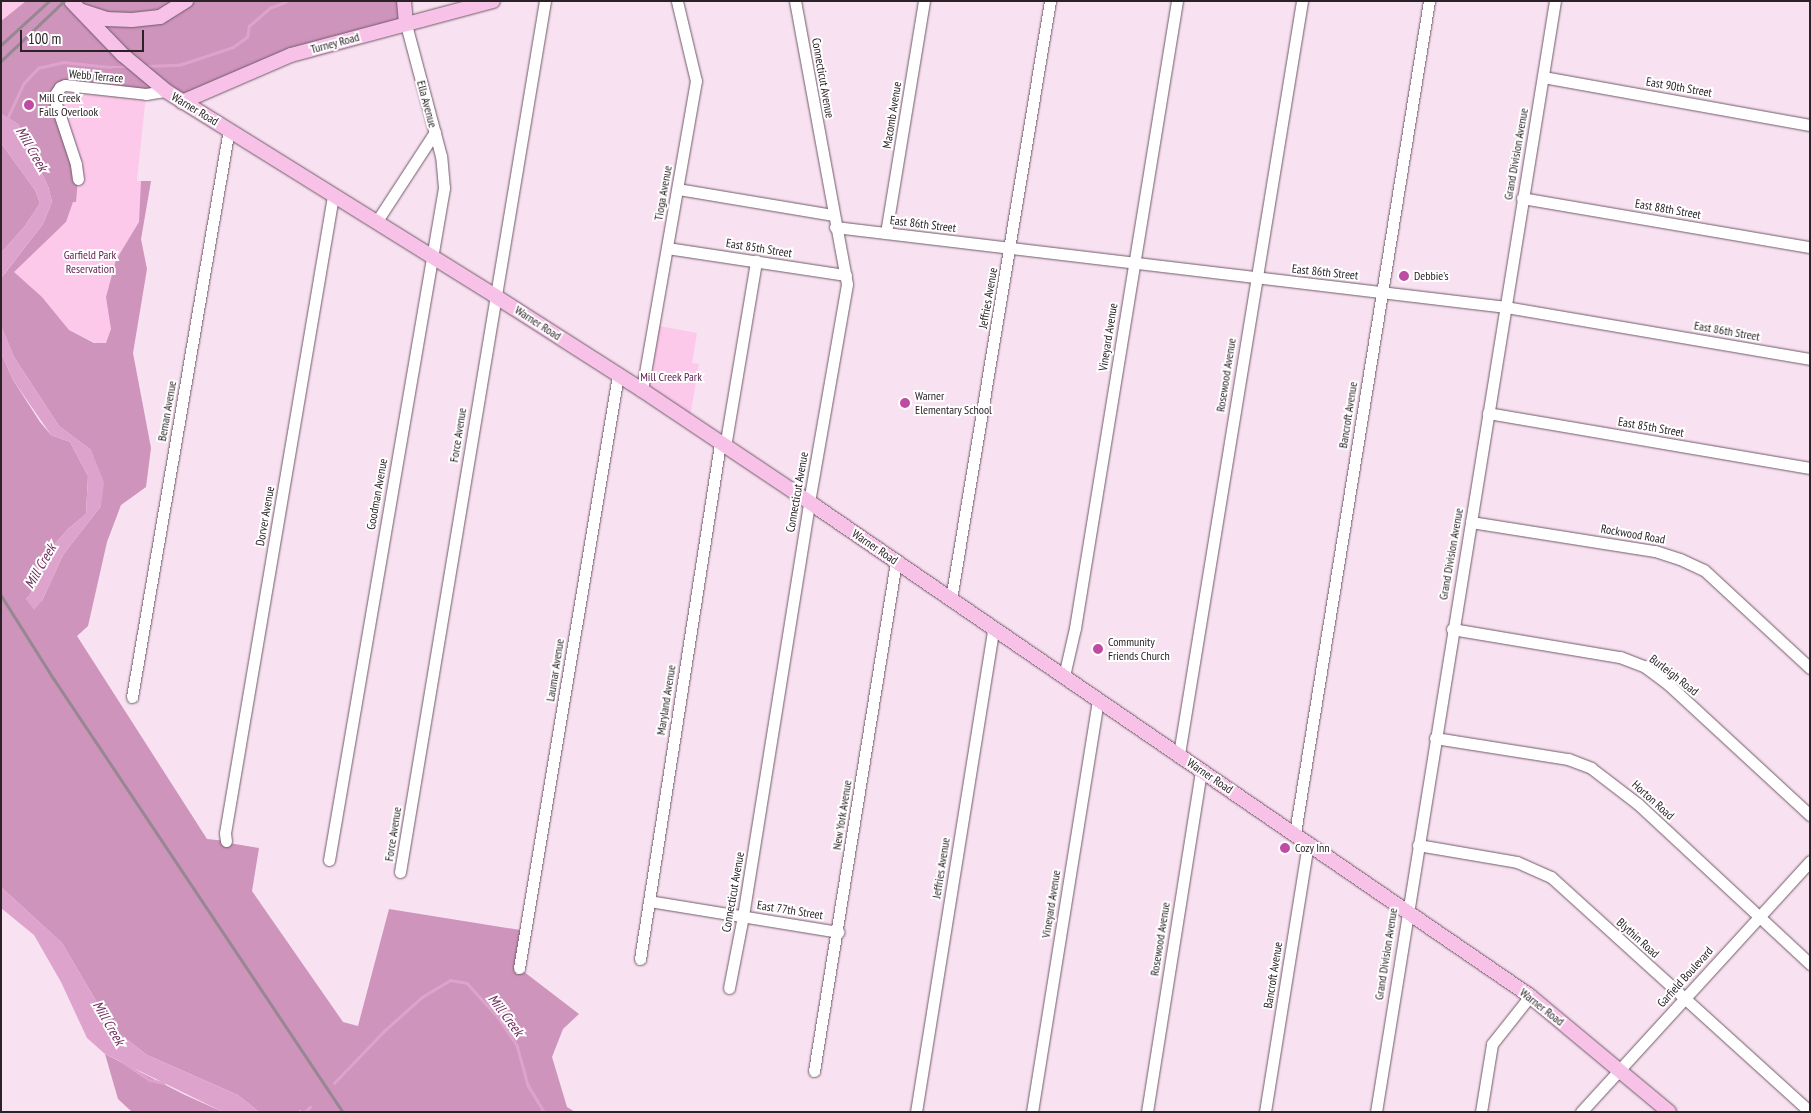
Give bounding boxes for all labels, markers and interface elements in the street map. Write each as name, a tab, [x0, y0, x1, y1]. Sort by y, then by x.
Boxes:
scale bar	[22, 20, 146, 52]
text: 100 m	[28, 29, 61, 48]
street label: Turney Road	[309, 30, 361, 56]
street label: Connecticut Avenue	[809, 37, 837, 119]
street label: Webb Terrace	[68, 66, 124, 86]
street label: East 90th Street	[1645, 74, 1713, 100]
street label: Ella Avenue	[414, 79, 440, 129]
street label: Macomb Avenue	[880, 80, 904, 150]
street label: Warner Road	[169, 89, 221, 129]
place label: Mill Creek Falls Overlook	[39, 91, 98, 119]
marker: Mill Creek Falls Overlook	[23, 99, 35, 111]
street label: Grand Division Avenue	[1501, 107, 1531, 201]
water label: Mill Creek	[13, 124, 51, 174]
street label: Tioga Avenue	[651, 164, 675, 222]
street label: East 88th Street	[1634, 196, 1702, 222]
street label: East 86th Street	[889, 213, 957, 235]
street label: East 85th Street	[725, 236, 793, 260]
park label: Garfield Park Reservation	[64, 248, 116, 276]
street label: East 86th Street	[1291, 261, 1359, 283]
street label: Jeffries Avenue	[976, 266, 1000, 330]
place label: Debbie's	[1414, 269, 1449, 283]
marker: Debbie's	[1398, 270, 1410, 282]
street label: Vineyard Avenue	[1096, 302, 1120, 372]
street label: Warner Road	[512, 303, 564, 343]
street label: East 86th Street	[1693, 318, 1761, 344]
street label: Rosewood Avenue	[1213, 337, 1239, 413]
park label: Mill Creek Park	[640, 370, 702, 384]
street label: Beman Avenue	[155, 380, 179, 442]
street label: Bancroft Avenue	[1336, 381, 1360, 449]
place label: Warner Elementary School	[915, 389, 992, 417]
marker: Warner Elementary School	[899, 397, 911, 409]
street label: Force Avenue	[447, 407, 469, 463]
street label: East 85th Street	[1617, 414, 1685, 440]
street label: Connecticut Avenue	[783, 451, 811, 533]
street label: Goodman Avenue	[364, 457, 390, 531]
street label: Dorver Avenue	[253, 485, 277, 547]
street label: Grand Division Avenue	[1436, 507, 1466, 601]
street label: Rockwood Road	[1600, 521, 1666, 547]
street label: Warner Road	[849, 526, 901, 568]
water label: Mill Creek	[21, 541, 59, 591]
place label: Community Friends Church	[1108, 635, 1170, 663]
street label: Laumar Avenue	[543, 637, 567, 703]
marker: Community Friends Church	[1092, 643, 1104, 655]
street label: Burleigh Road	[1647, 651, 1701, 699]
street label: Maryland Avenue	[653, 664, 679, 736]
street label: Warner Road	[1184, 755, 1236, 797]
street label: Horton Road	[1629, 777, 1677, 823]
street label: New York Avenue	[829, 779, 855, 851]
street label: Force Avenue	[382, 806, 404, 862]
street label: Jeffries Avenue	[929, 836, 953, 900]
place label: Cozy Inn	[1295, 841, 1330, 855]
marker: Cozy Inn	[1279, 842, 1291, 854]
street label: Connecticut Avenue	[719, 851, 747, 933]
street label: Vineyard Avenue	[1039, 869, 1063, 939]
street label: East 77th Street	[756, 898, 824, 922]
street label: Rosewood Avenue	[1147, 901, 1173, 977]
street label: Grand Division Avenue	[1372, 907, 1400, 1001]
street label: Blythin Road	[1614, 915, 1662, 961]
street label: Bancroft Avenue	[1261, 941, 1285, 1009]
street label: Garfield Boulevard	[1654, 944, 1716, 1010]
street label: Warner Road	[1517, 985, 1567, 1029]
water label: Mill Creek	[485, 991, 527, 1039]
water label: Mill Creek	[90, 998, 128, 1048]

